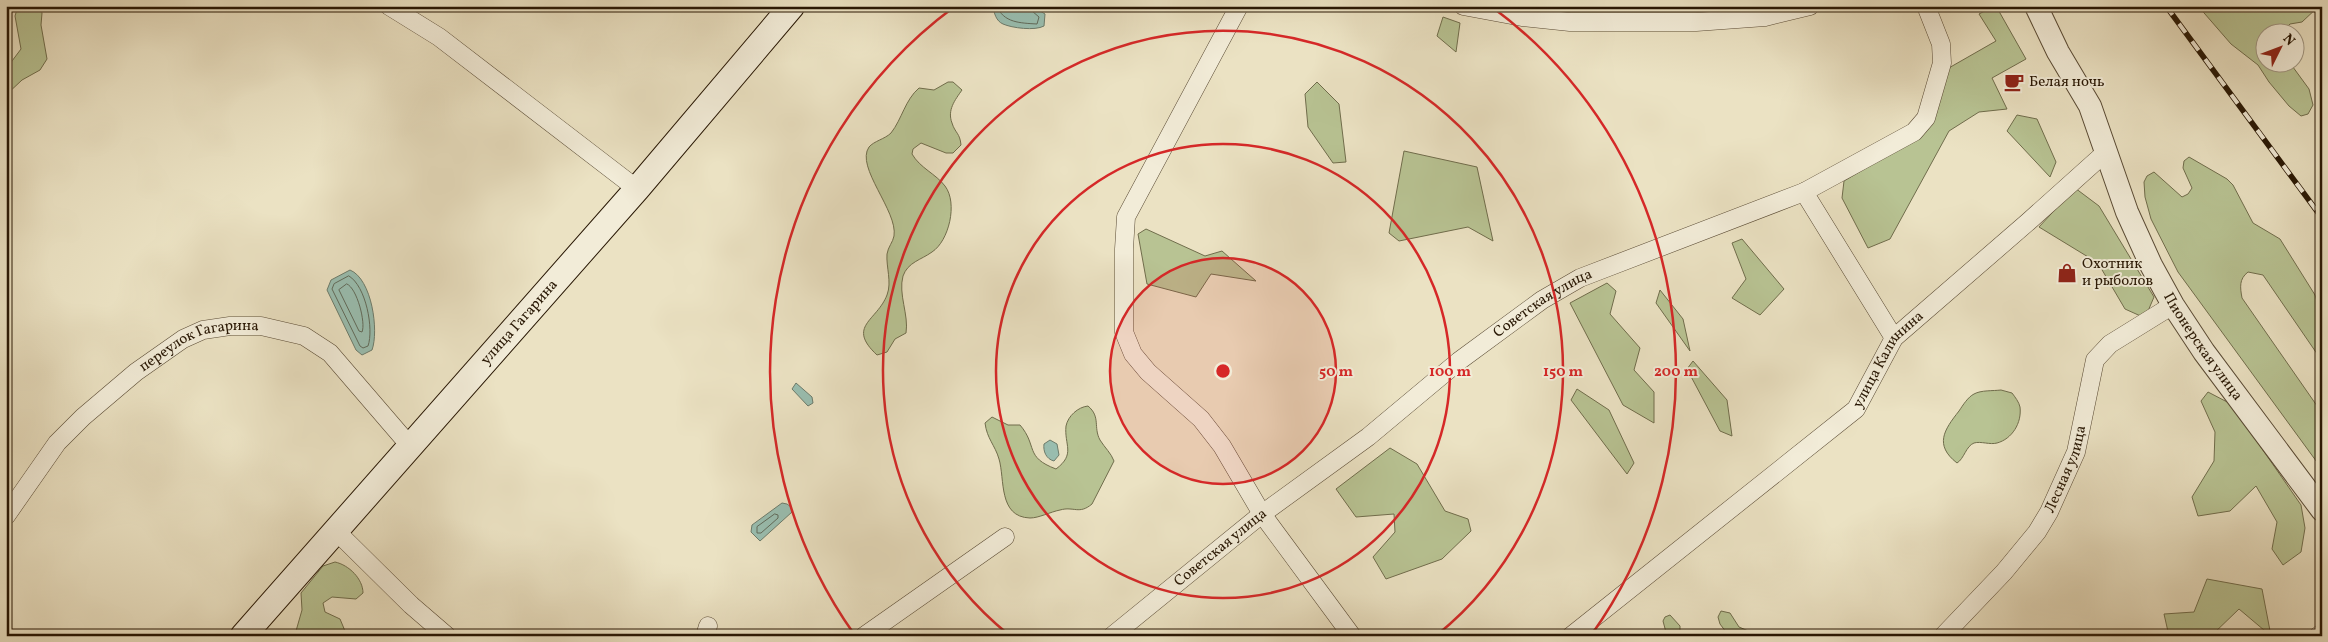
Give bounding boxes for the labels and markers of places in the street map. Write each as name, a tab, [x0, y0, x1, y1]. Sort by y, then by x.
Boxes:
cafe icon: Белая ночь	[2003, 71, 2025, 93]
place label: Белая ночь	[2029, 72, 2105, 93]
place label: Охотник и рыболов	[2082, 254, 2153, 292]
shop icon: Охотник и рыболов	[2056, 262, 2078, 284]
centre of rings	[1214, 362, 1232, 380]

